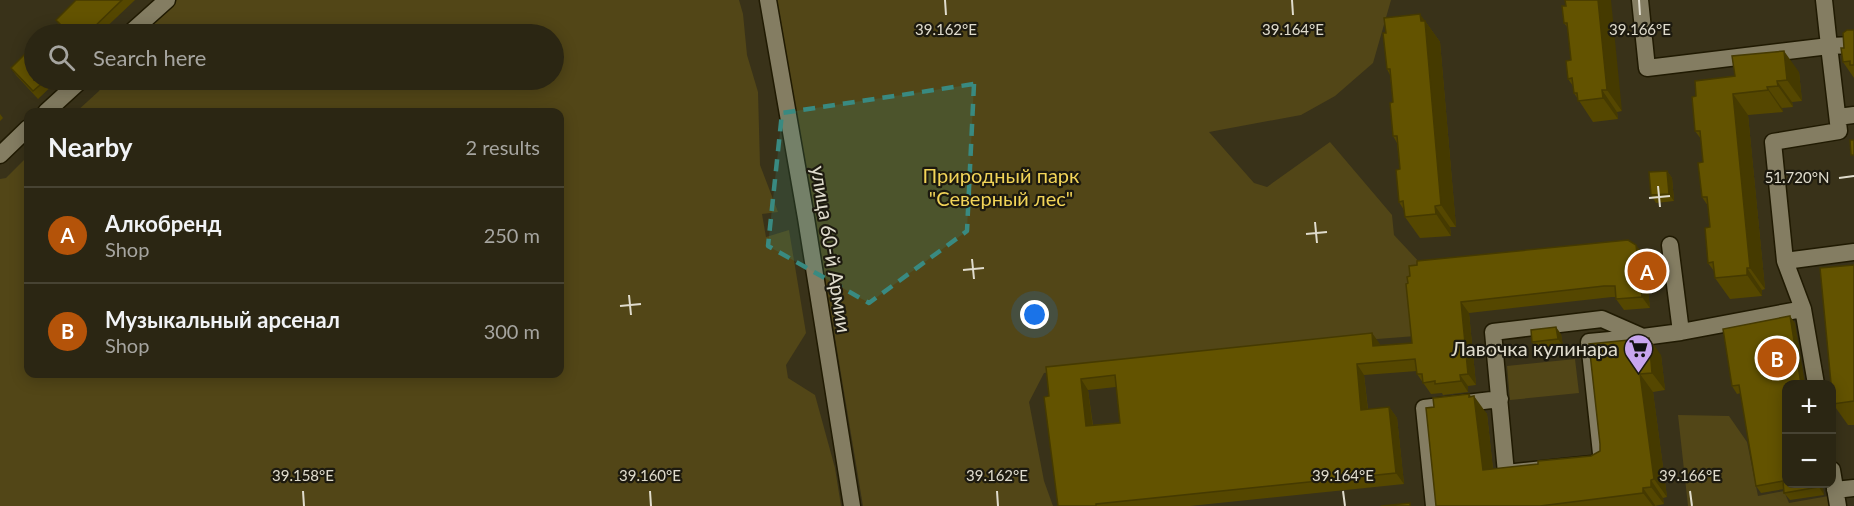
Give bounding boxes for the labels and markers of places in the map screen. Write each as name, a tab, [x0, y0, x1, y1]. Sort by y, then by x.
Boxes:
pin: A	[1628, 248, 1666, 294]
supermarket icon: Лавочка кулинара	[1623, 332, 1655, 374]
place label: Лавочка кулинара	[1451, 336, 1618, 360]
pin: B	[1758, 336, 1796, 380]

